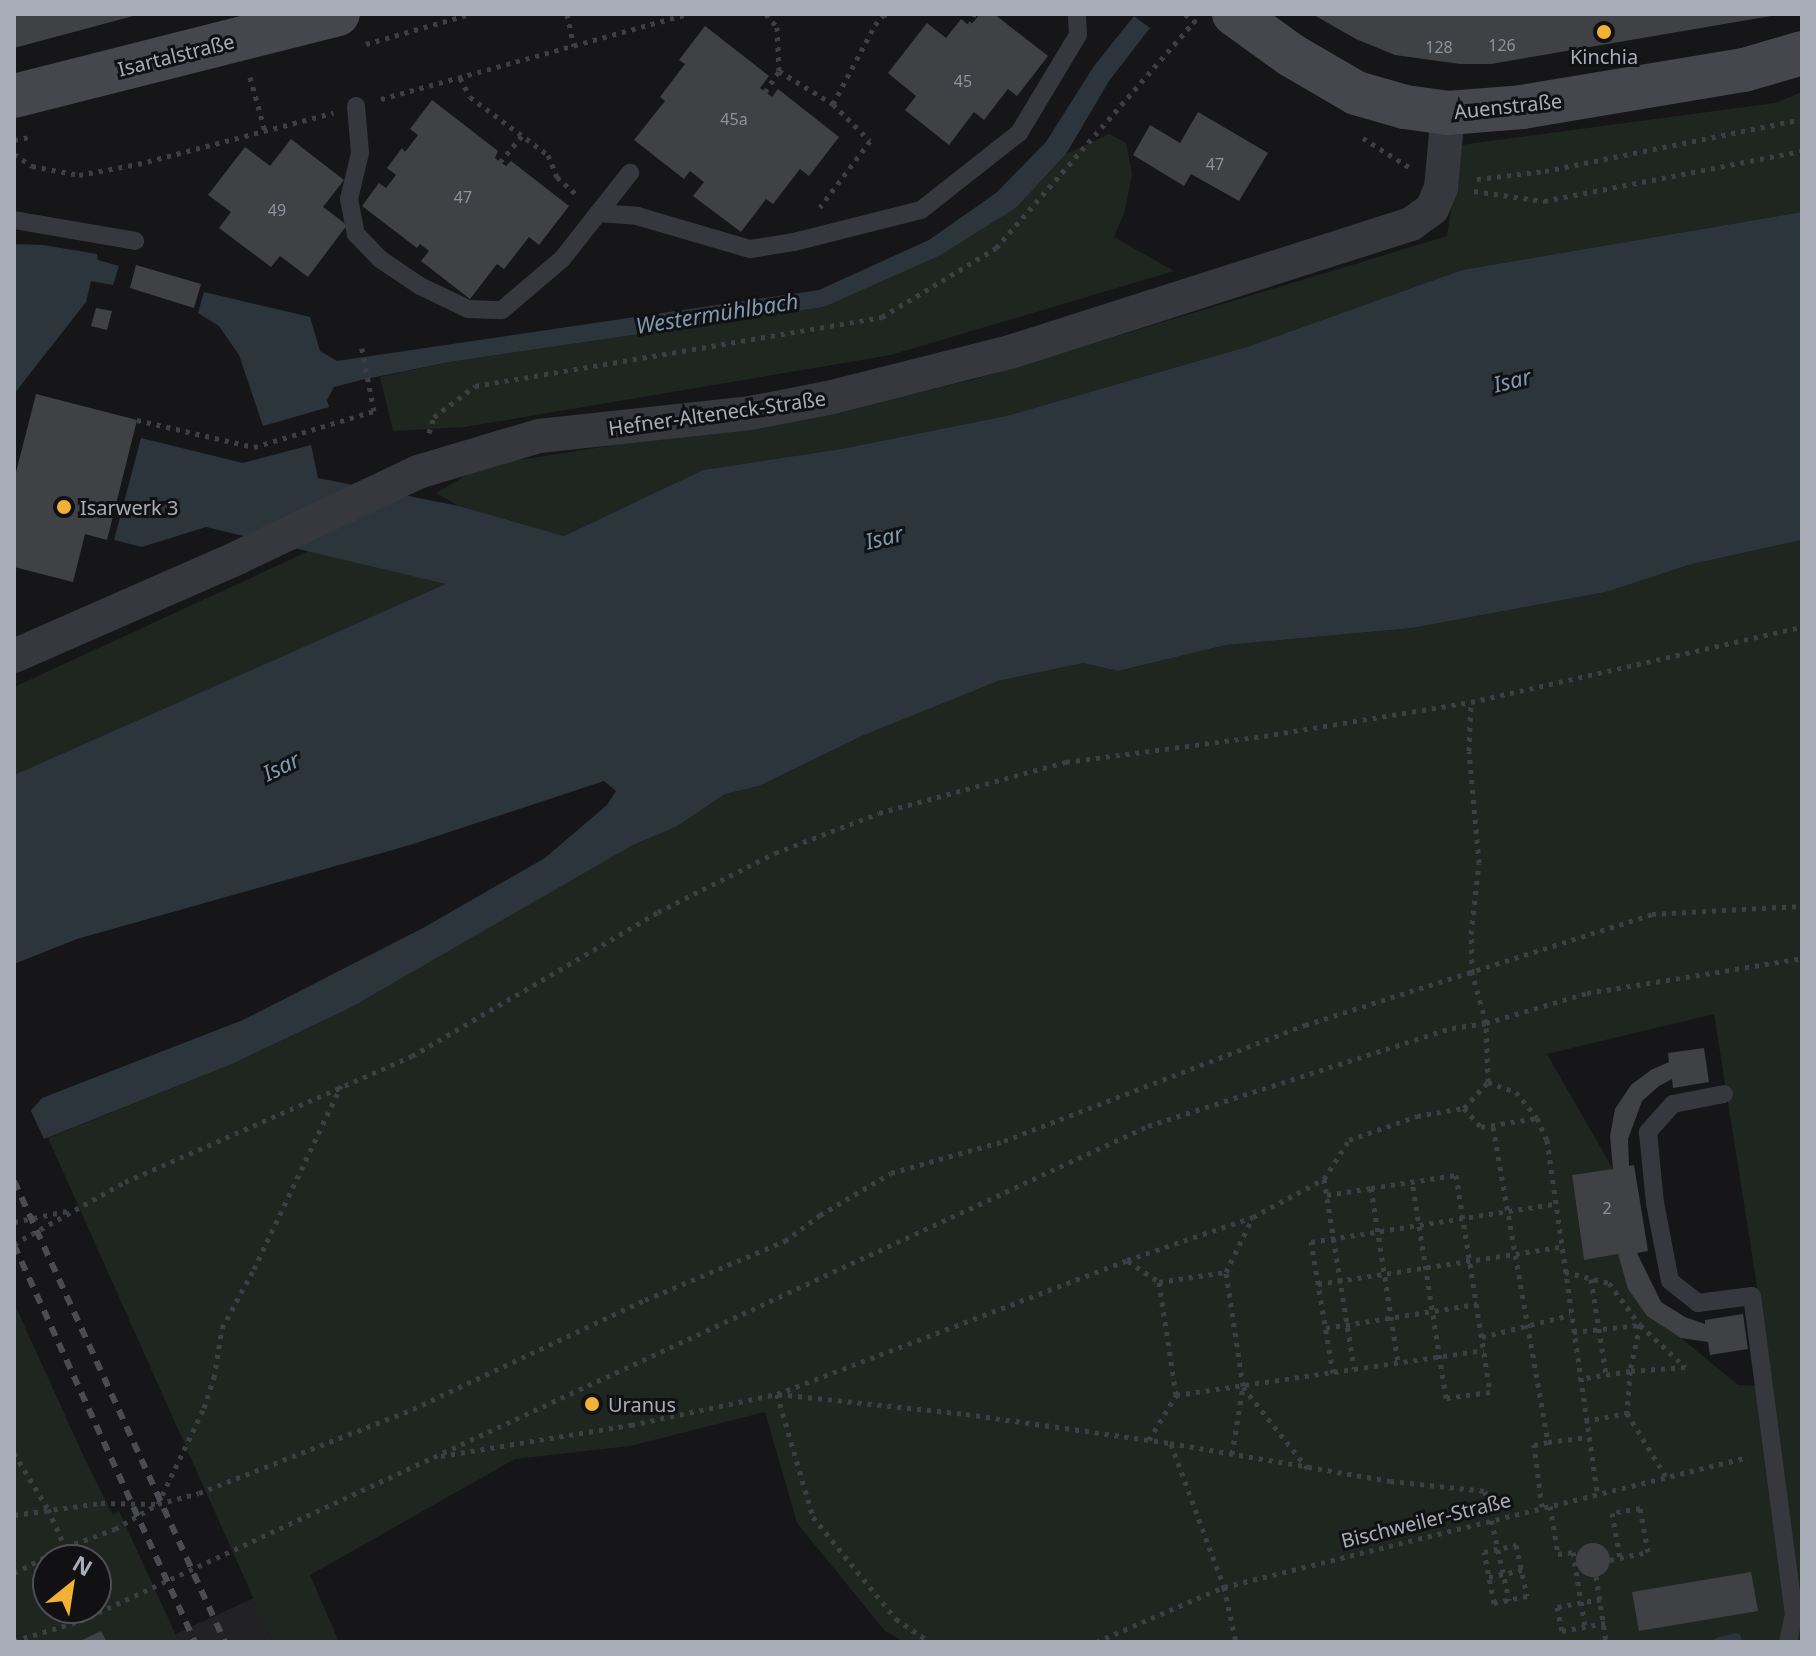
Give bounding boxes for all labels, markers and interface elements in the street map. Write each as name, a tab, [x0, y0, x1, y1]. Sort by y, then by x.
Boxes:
marker: Kinchia	[1595, 23, 1613, 41]
street label: Isartalstraße	[115, 29, 237, 81]
house number: 126	[1488, 35, 1516, 55]
house number: 128	[1425, 37, 1453, 57]
place label: Kinchia	[1570, 44, 1638, 68]
house number: 45	[954, 71, 972, 91]
street label: Auenstraße	[1453, 88, 1563, 124]
house number: 45a	[720, 109, 748, 129]
house number: 47	[1206, 154, 1224, 174]
house number: 47	[454, 187, 472, 207]
house number: 49	[268, 200, 286, 220]
water label: Westermühlbach	[634, 287, 800, 339]
water label: Isar	[1490, 363, 1534, 397]
street label: Hefner-Alteneck-Straße	[607, 386, 827, 440]
place label: Isarwerk 3	[80, 495, 178, 519]
marker: Isarwerk 3	[55, 498, 73, 516]
water label: Isar	[862, 520, 906, 554]
water label: Isar	[258, 746, 304, 786]
house number: 2	[1602, 1198, 1612, 1218]
place label: Uranus	[608, 1392, 676, 1416]
marker: Uranus	[583, 1395, 601, 1413]
street label: Bischweiler-Straße	[1339, 1487, 1513, 1553]
north arrow	[32, 1544, 112, 1624]
text: N	[68, 1547, 98, 1582]

